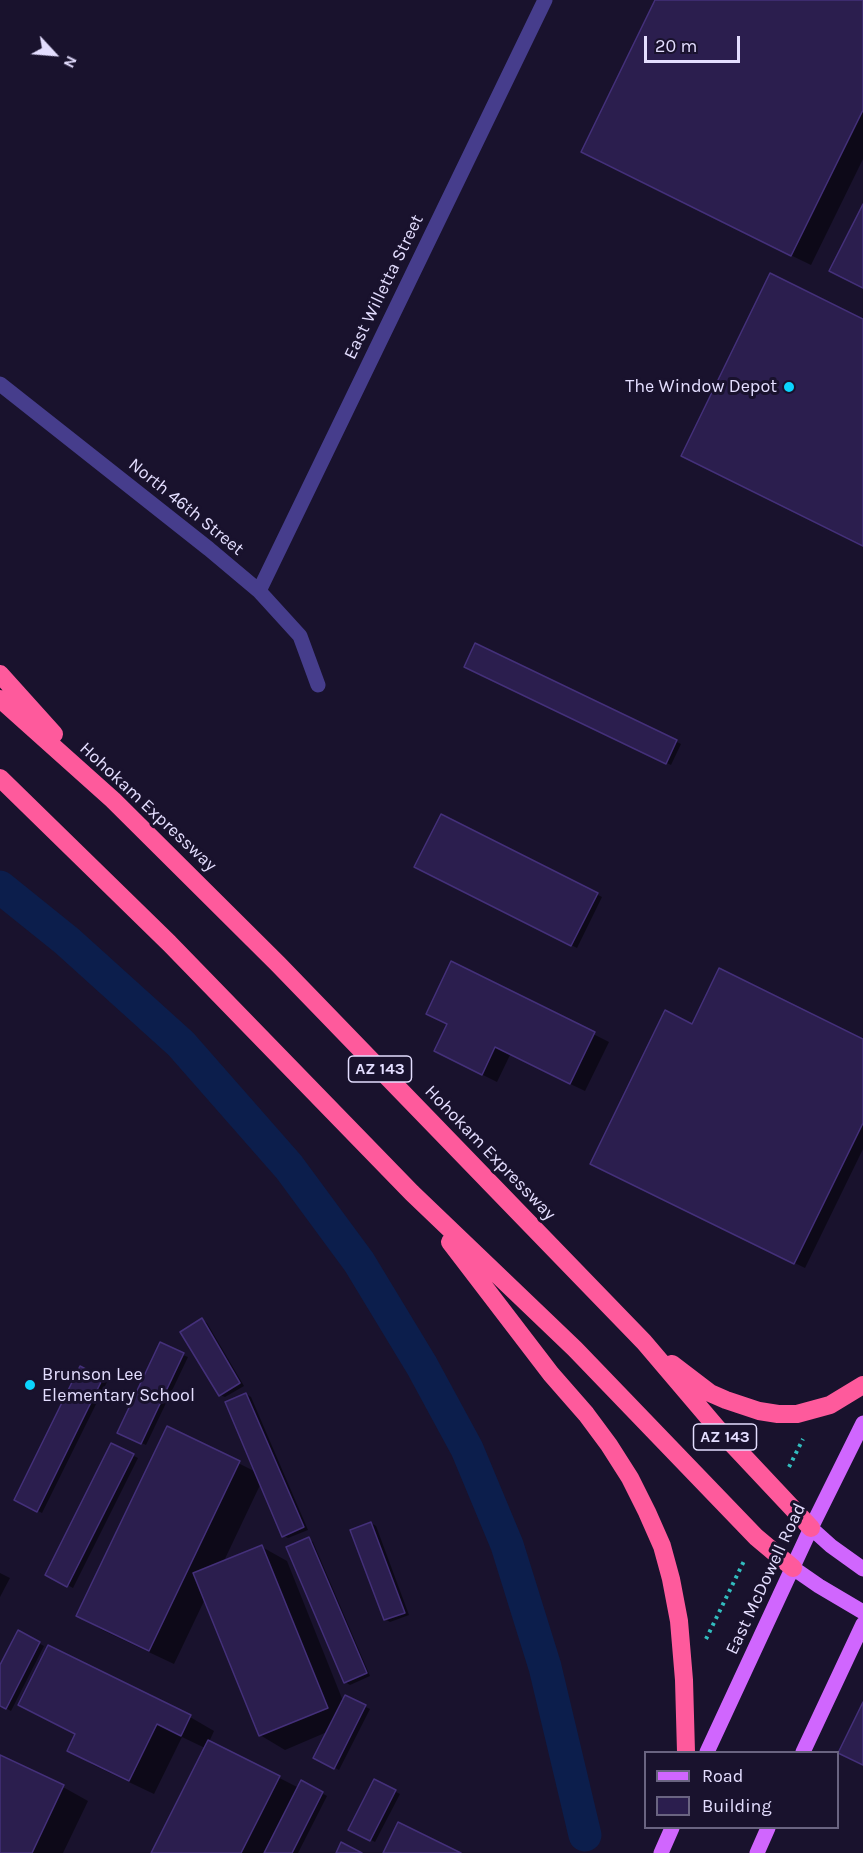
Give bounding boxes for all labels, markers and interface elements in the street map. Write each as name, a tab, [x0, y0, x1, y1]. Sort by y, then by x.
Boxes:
north arrow	[24, 24, 84, 84]
scale bar	[647, 24, 743, 62]
text: 20 m	[655, 35, 697, 57]
text: N	[60, 53, 82, 71]
street label: East Willetta Street	[340, 211, 428, 363]
place label: The Window Depot	[625, 376, 777, 398]
marker: The Window Depot	[782, 380, 796, 394]
street label: North 46th Street	[124, 454, 248, 560]
street label: Hohokam Expressway	[75, 738, 221, 876]
road number: AZ 143	[348, 1056, 412, 1082]
street label: Hohokam Expressway	[420, 1081, 560, 1225]
place label: Brunson Lee Elementary School	[42, 1364, 195, 1406]
marker: Brunson Lee Elementary School	[23, 1378, 37, 1392]
road number: AZ 143	[694, 1424, 756, 1450]
street label: East McDowell Road	[721, 1500, 811, 1658]
legend	[644, 1751, 839, 1829]
text: Road	[702, 1765, 743, 1787]
text: Building	[702, 1795, 772, 1817]

